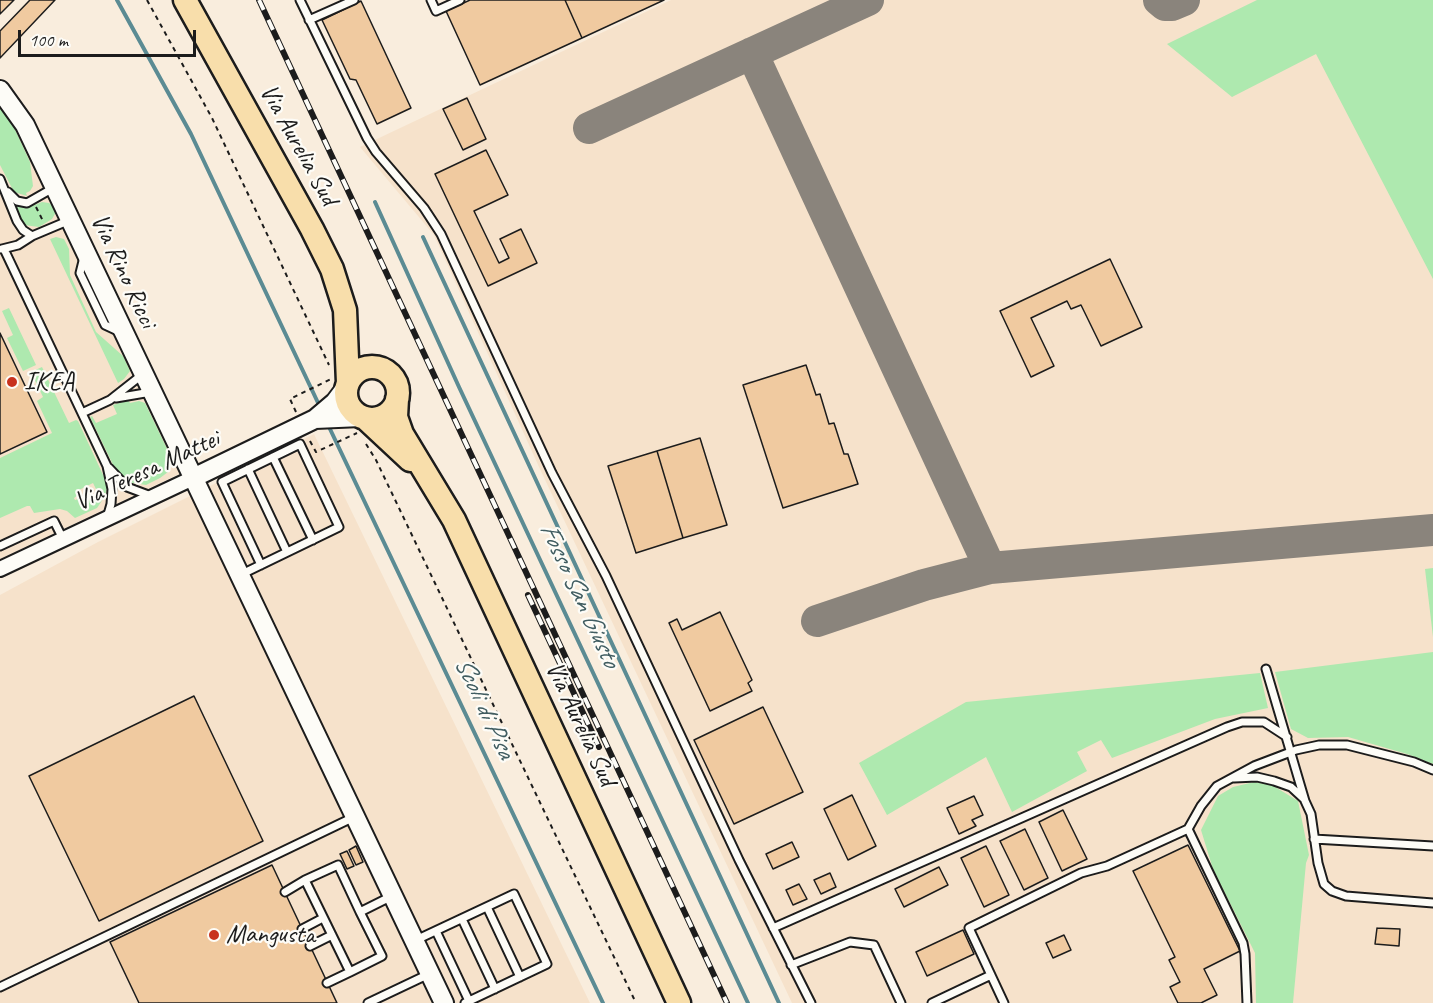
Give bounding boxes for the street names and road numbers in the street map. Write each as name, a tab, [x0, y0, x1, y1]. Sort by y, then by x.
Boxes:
street label: Via Aurelia Sud	[252, 79, 344, 211]
street label: Via Rino Ricci	[83, 209, 163, 333]
street label: Via Teresa Mattei	[69, 424, 225, 518]
street label: Via Aurelia Sud	[538, 657, 622, 791]

